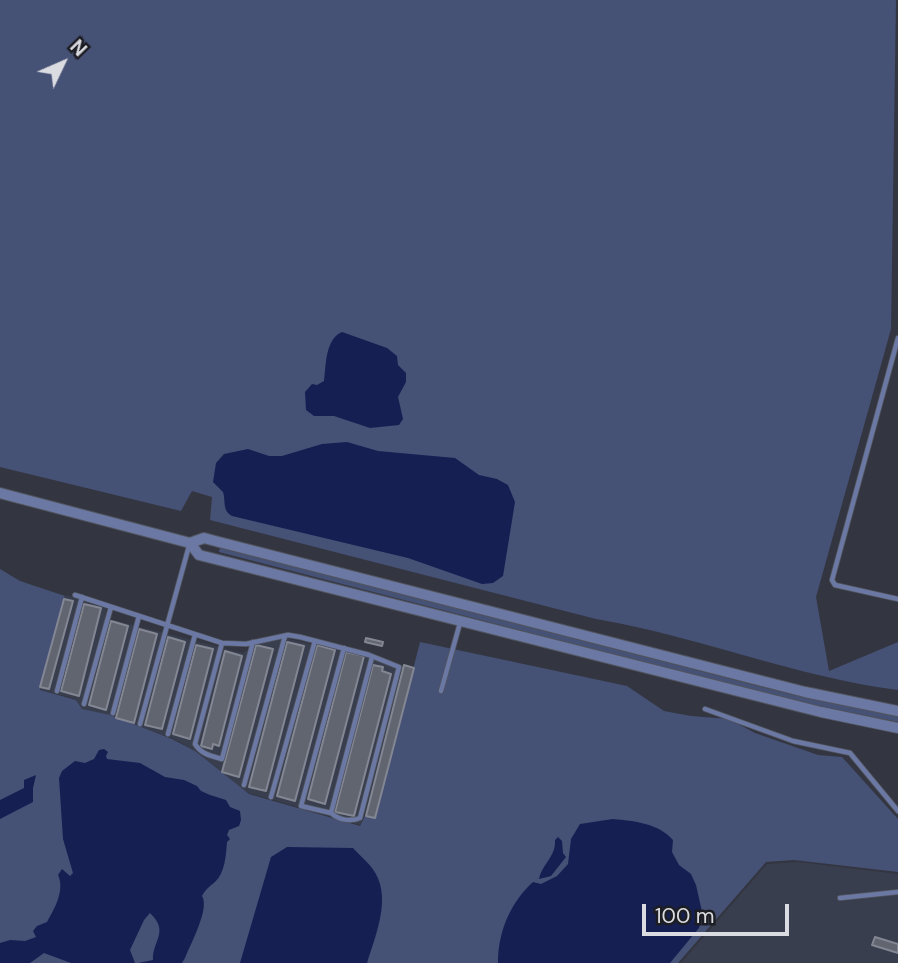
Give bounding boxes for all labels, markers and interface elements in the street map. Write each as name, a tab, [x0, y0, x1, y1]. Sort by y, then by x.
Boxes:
north arrow	[28, 28, 98, 98]
text: N	[65, 34, 92, 62]
scale bar	[646, 890, 793, 934]
text: 100 m	[655, 902, 715, 930]

